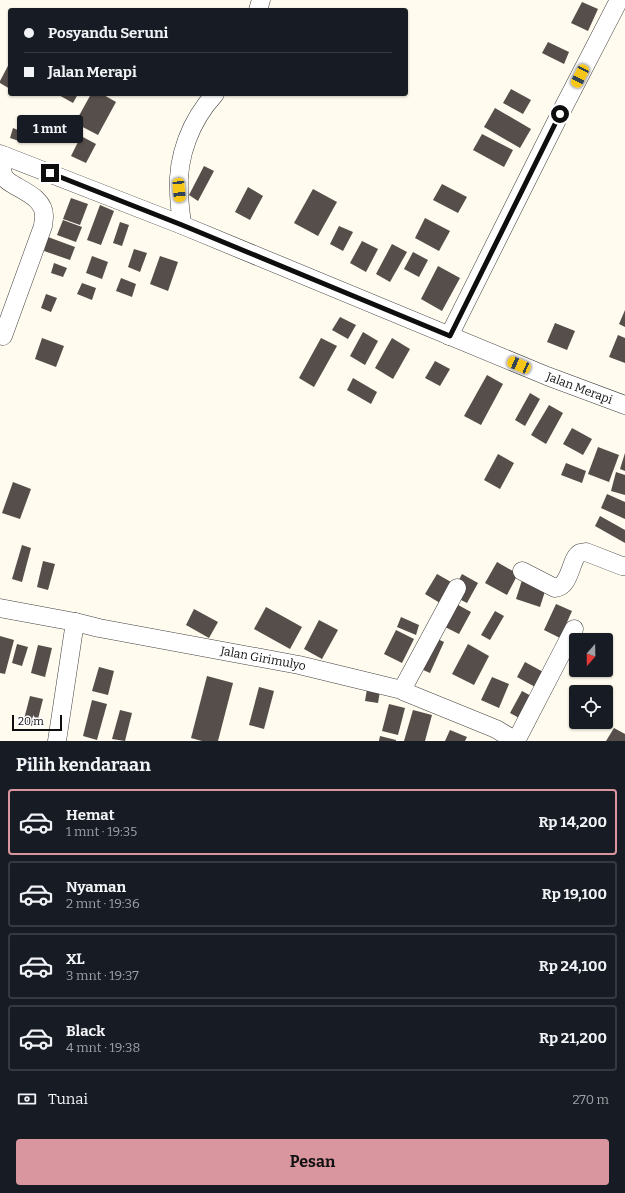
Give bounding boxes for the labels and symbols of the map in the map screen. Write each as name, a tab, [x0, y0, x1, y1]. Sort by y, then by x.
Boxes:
car	[569, 63, 591, 89]
route start	[551, 105, 569, 123]
callout: 1 mnt	[17, 115, 83, 143]
route end	[41, 164, 59, 182]
car	[172, 178, 186, 202]
car	[506, 355, 532, 375]
street label: Jalan Merapi	[544, 369, 615, 407]
north arrow	[569, 633, 613, 677]
street label: Jalan Girimulyo	[218, 643, 307, 673]
scale bar	[12, 713, 62, 732]

